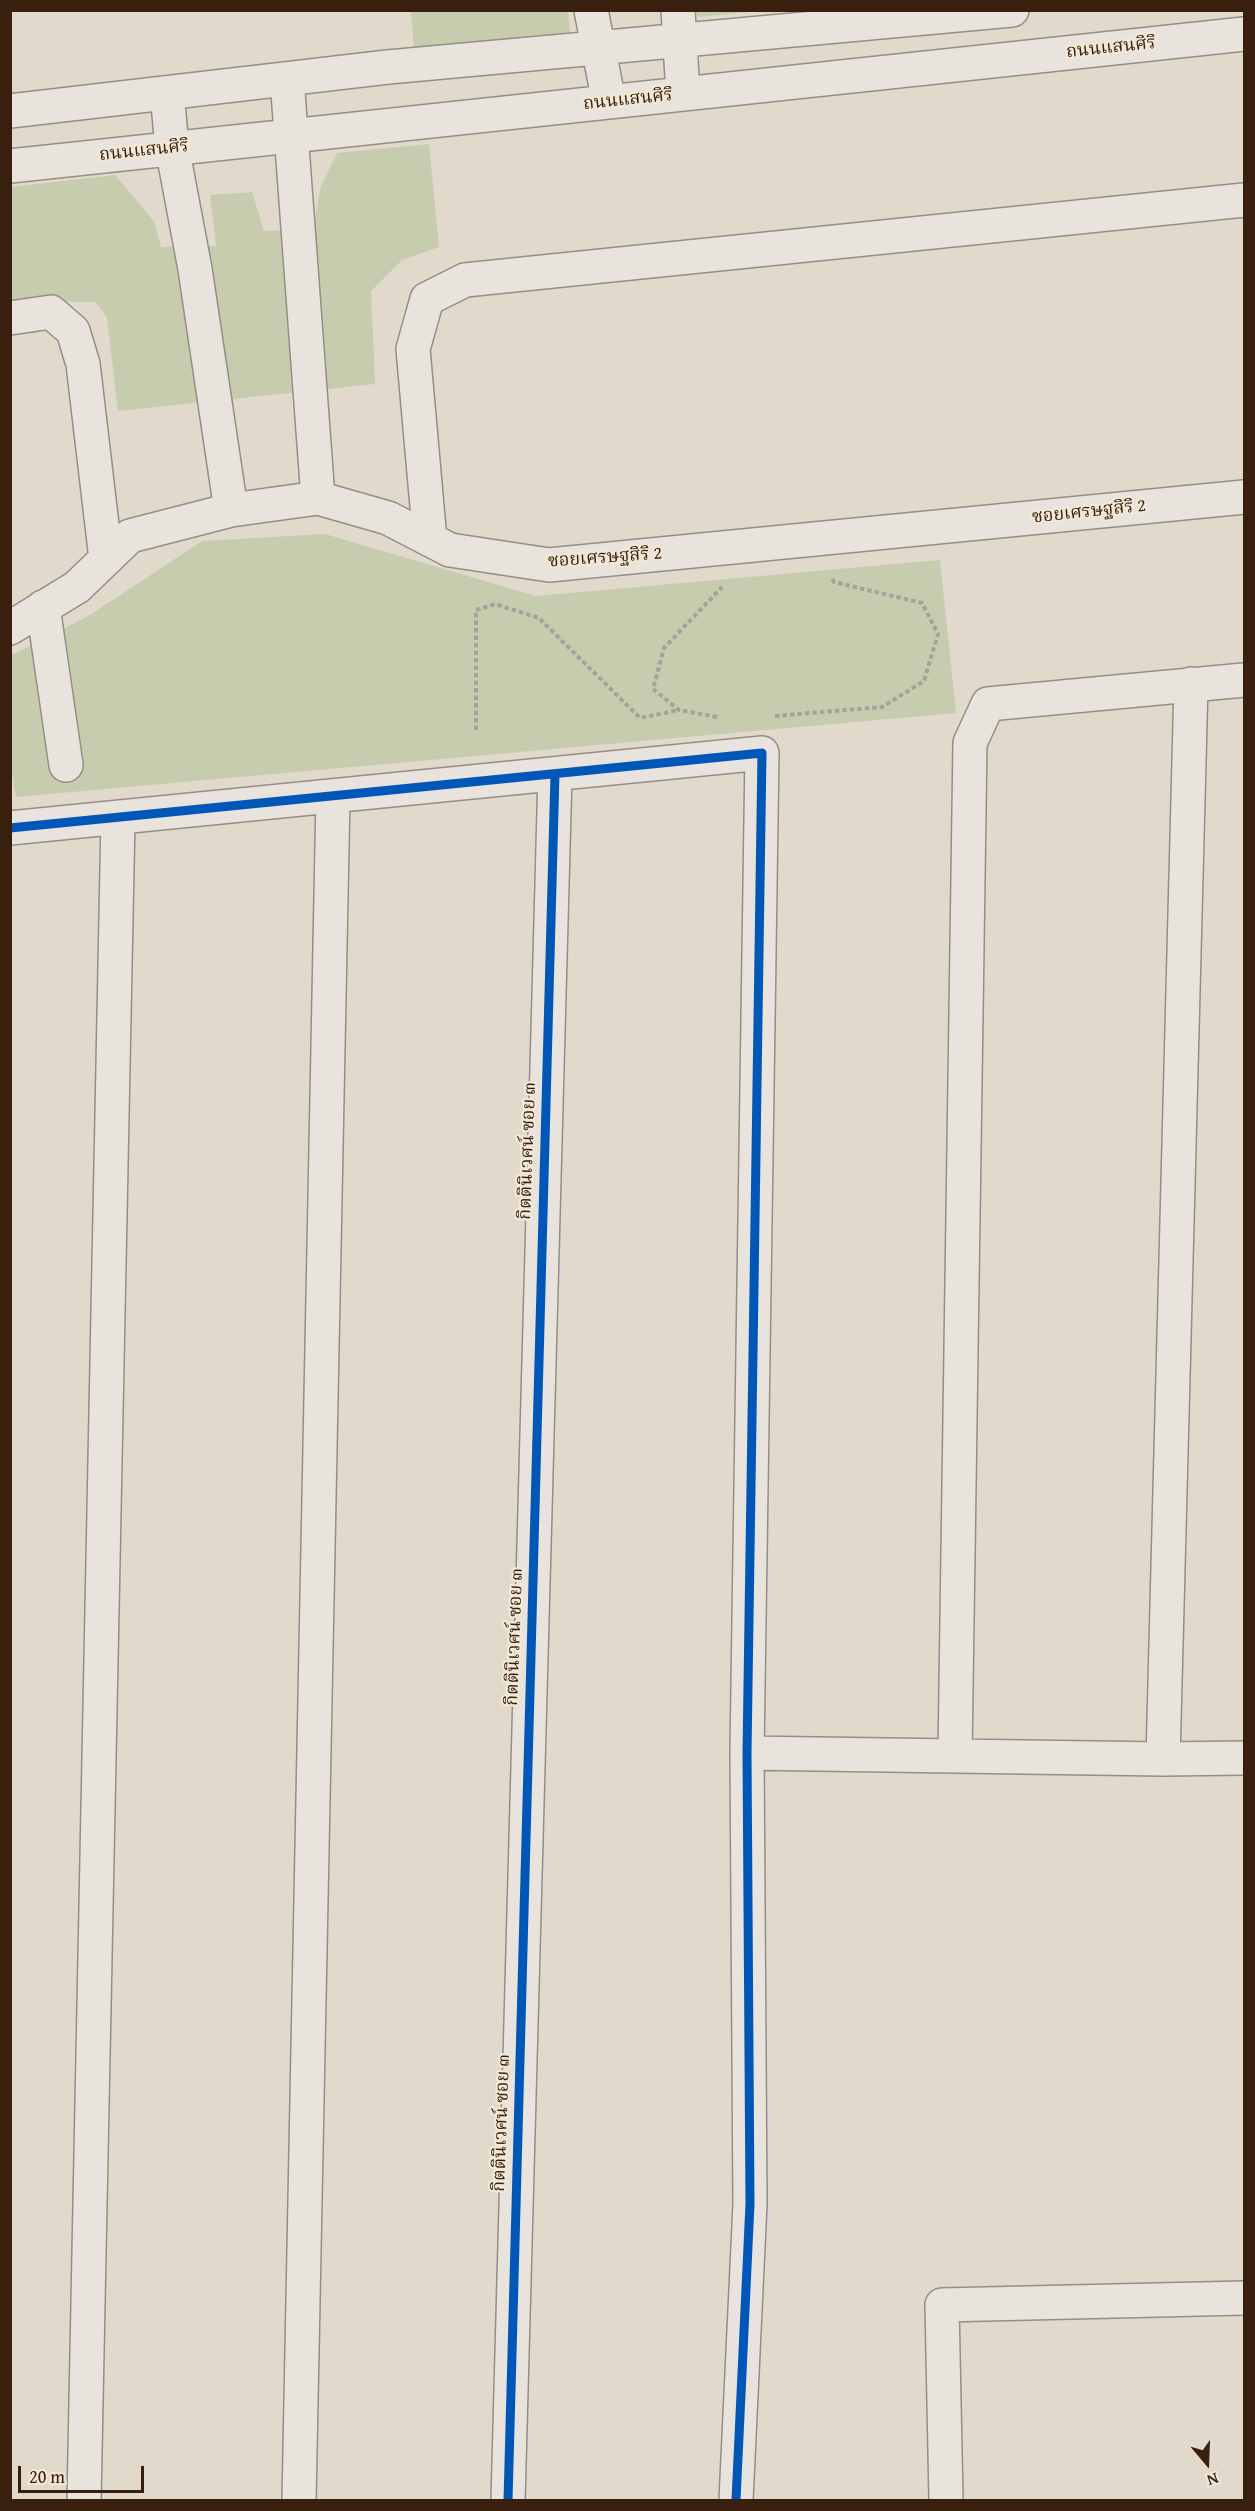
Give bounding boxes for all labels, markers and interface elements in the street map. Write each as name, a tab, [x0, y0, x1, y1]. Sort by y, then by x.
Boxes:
street label: ถนนแสนศิริ	[1065, 33, 1157, 63]
street label: ถนนแสนศิริ	[582, 85, 674, 115]
street label: ถนนแสนศิริ	[98, 136, 190, 166]
street label: ซอยเศรษฐสิริ 2	[1031, 495, 1147, 529]
street label: ซอยเศรษฐสิริ 2	[547, 543, 663, 573]
street label: กิตตินิเวศน์ ซอย ๓	[515, 1082, 541, 1220]
street label: กิตตินิเวศน์ ซอย ๓	[502, 1568, 528, 1706]
street label: กิตตินิเวศน์ ซอย ๓	[489, 2054, 515, 2192]
north arrow	[1177, 2433, 1237, 2493]
scale bar	[21, 2454, 147, 2492]
text: 20 m	[29, 2463, 65, 2490]
text: N	[1204, 2467, 1222, 2493]

